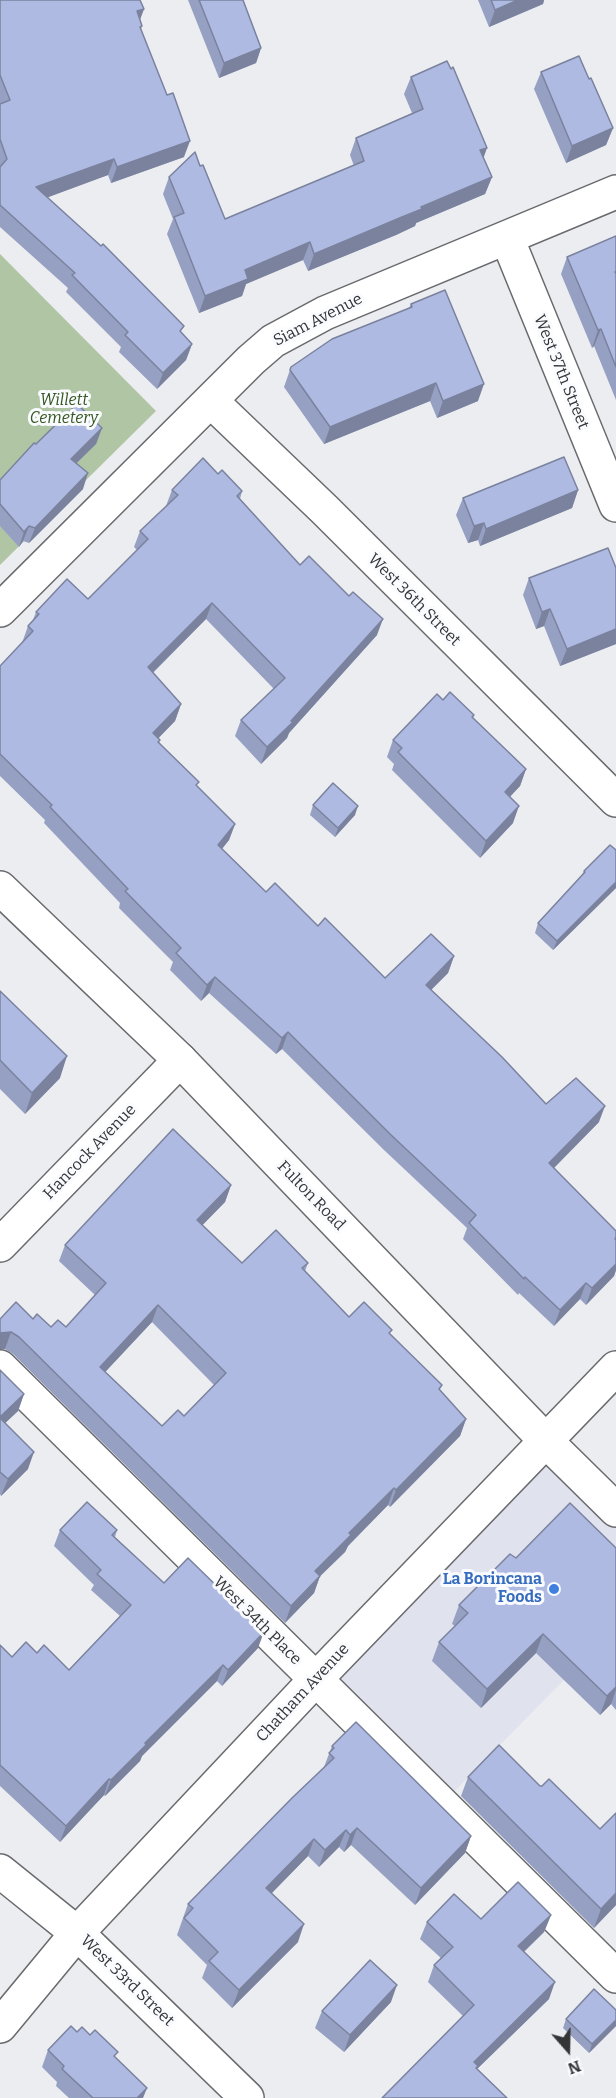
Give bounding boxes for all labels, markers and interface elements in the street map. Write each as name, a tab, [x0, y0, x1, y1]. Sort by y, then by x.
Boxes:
street label: Siam Avenue	[270, 289, 366, 351]
street label: West 37th Street	[529, 312, 593, 432]
park label: Willett Cemetery	[30, 391, 98, 429]
street label: West 36th Street	[364, 550, 464, 650]
street label: Hancock Avenue	[40, 1100, 140, 1204]
street label: Fulton Road	[273, 1157, 349, 1235]
place label: La Borincana Foods	[443, 1570, 542, 1608]
street label: West 34th Place	[209, 1573, 305, 1669]
marker: La Borincana Foods	[547, 1582, 561, 1596]
street label: Chatham Avenue	[252, 1640, 354, 1746]
street label: West 33rd Street	[76, 1931, 178, 2031]
north arrow	[538, 2020, 598, 2080]
text: N	[565, 2056, 583, 2078]

